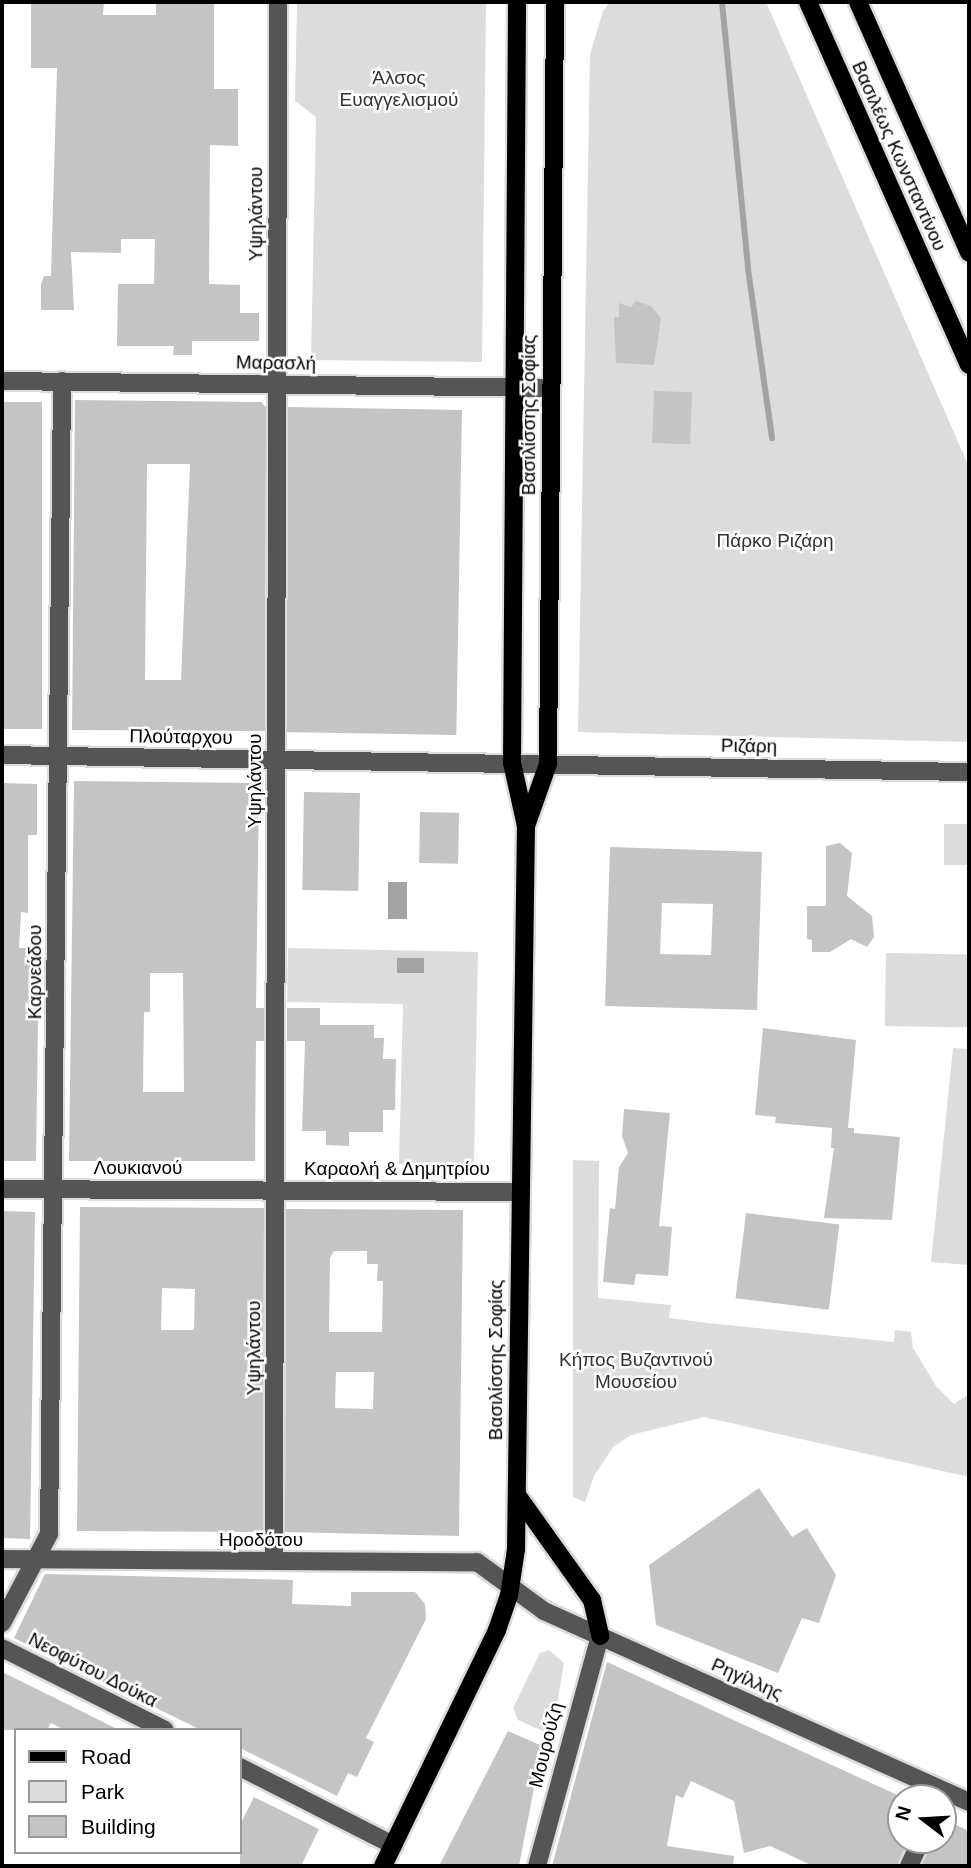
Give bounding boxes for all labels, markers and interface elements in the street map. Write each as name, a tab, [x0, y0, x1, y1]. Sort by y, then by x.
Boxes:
street label: Βασιλέως Κωνσταντίνου	[847, 58, 951, 254]
park label: Άλσος Ευαγγελισμού	[340, 67, 458, 111]
street label: Υψηλάντου	[245, 167, 267, 261]
street label: Βασιλίσσης Σοφίας	[518, 335, 540, 495]
street label: Μαρασλή	[236, 351, 316, 375]
park label: Πάρκο Ριζάρη	[717, 530, 833, 552]
street label: Πλούταρχου	[129, 725, 233, 749]
street label: Υψηλάντου	[244, 734, 266, 828]
street label: Ριζάρη	[721, 734, 777, 758]
street label: Καρνεάδου	[24, 925, 46, 1019]
street label: Λουκιανού	[94, 1157, 182, 1179]
street label: Καραολή & Δημητρίου	[304, 1158, 490, 1180]
street label: Βασιλίσσης Σοφίας	[485, 1280, 507, 1440]
street label: Υψηλάντου	[243, 1301, 265, 1395]
park label: Κήπος Βυζαντινού Μουσείου	[559, 1349, 713, 1393]
street label: Ηροδότου	[219, 1529, 303, 1551]
street label: Νεοφύτου Δούκα	[24, 1627, 162, 1713]
street label: Ρηγίλλης	[708, 1653, 786, 1705]
street label: Μουρούζη	[524, 1700, 568, 1790]
legend	[14, 1728, 242, 1854]
text: Road	[81, 1745, 131, 1768]
text: Park	[81, 1780, 124, 1803]
north arrow	[887, 1784, 957, 1854]
text: N	[891, 1804, 915, 1823]
text: Building	[81, 1815, 156, 1838]

